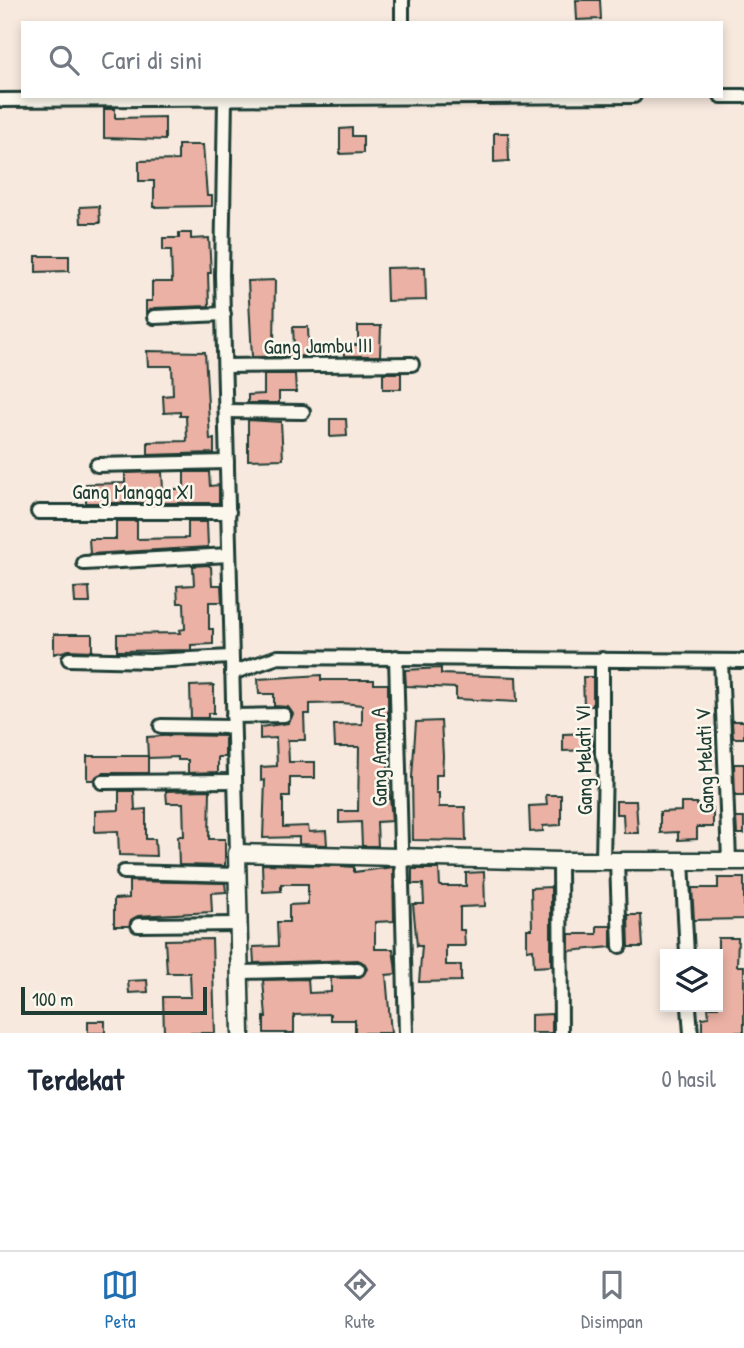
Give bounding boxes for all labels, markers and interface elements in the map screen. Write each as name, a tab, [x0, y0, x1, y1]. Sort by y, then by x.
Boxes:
search box	[21, 21, 723, 98]
icon: search	[45, 41, 83, 79]
text: Cari di sini	[101, 42, 203, 77]
street label: Gang Jambu III	[263, 330, 373, 361]
street label: Gang Mangga XI	[72, 477, 194, 506]
street label: Gang Melati VI	[568, 705, 599, 815]
street label: Gang Aman A	[363, 707, 394, 807]
street label: Gang Melati V	[688, 708, 721, 814]
map controls	[660, 949, 723, 1012]
button: layers	[660, 949, 723, 1012]
scale bar	[21, 984, 206, 1016]
text: 100 m	[32, 986, 73, 1012]
text: Terdekat	[28, 1059, 124, 1099]
text: 0 hasil	[662, 1063, 716, 1094]
tab: Peta	[101, 1266, 139, 1334]
tab: Rute	[341, 1266, 379, 1334]
tab: Disimpan	[581, 1266, 643, 1334]

